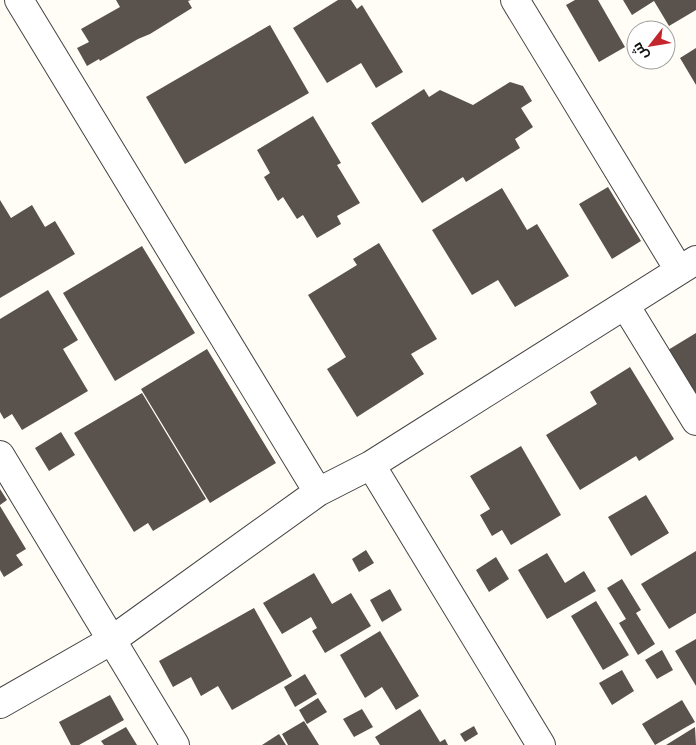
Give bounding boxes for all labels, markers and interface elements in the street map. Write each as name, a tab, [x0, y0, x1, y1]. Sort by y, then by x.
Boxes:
north arrow	[626, 20, 676, 70]
text: ش	[627, 39, 652, 64]

